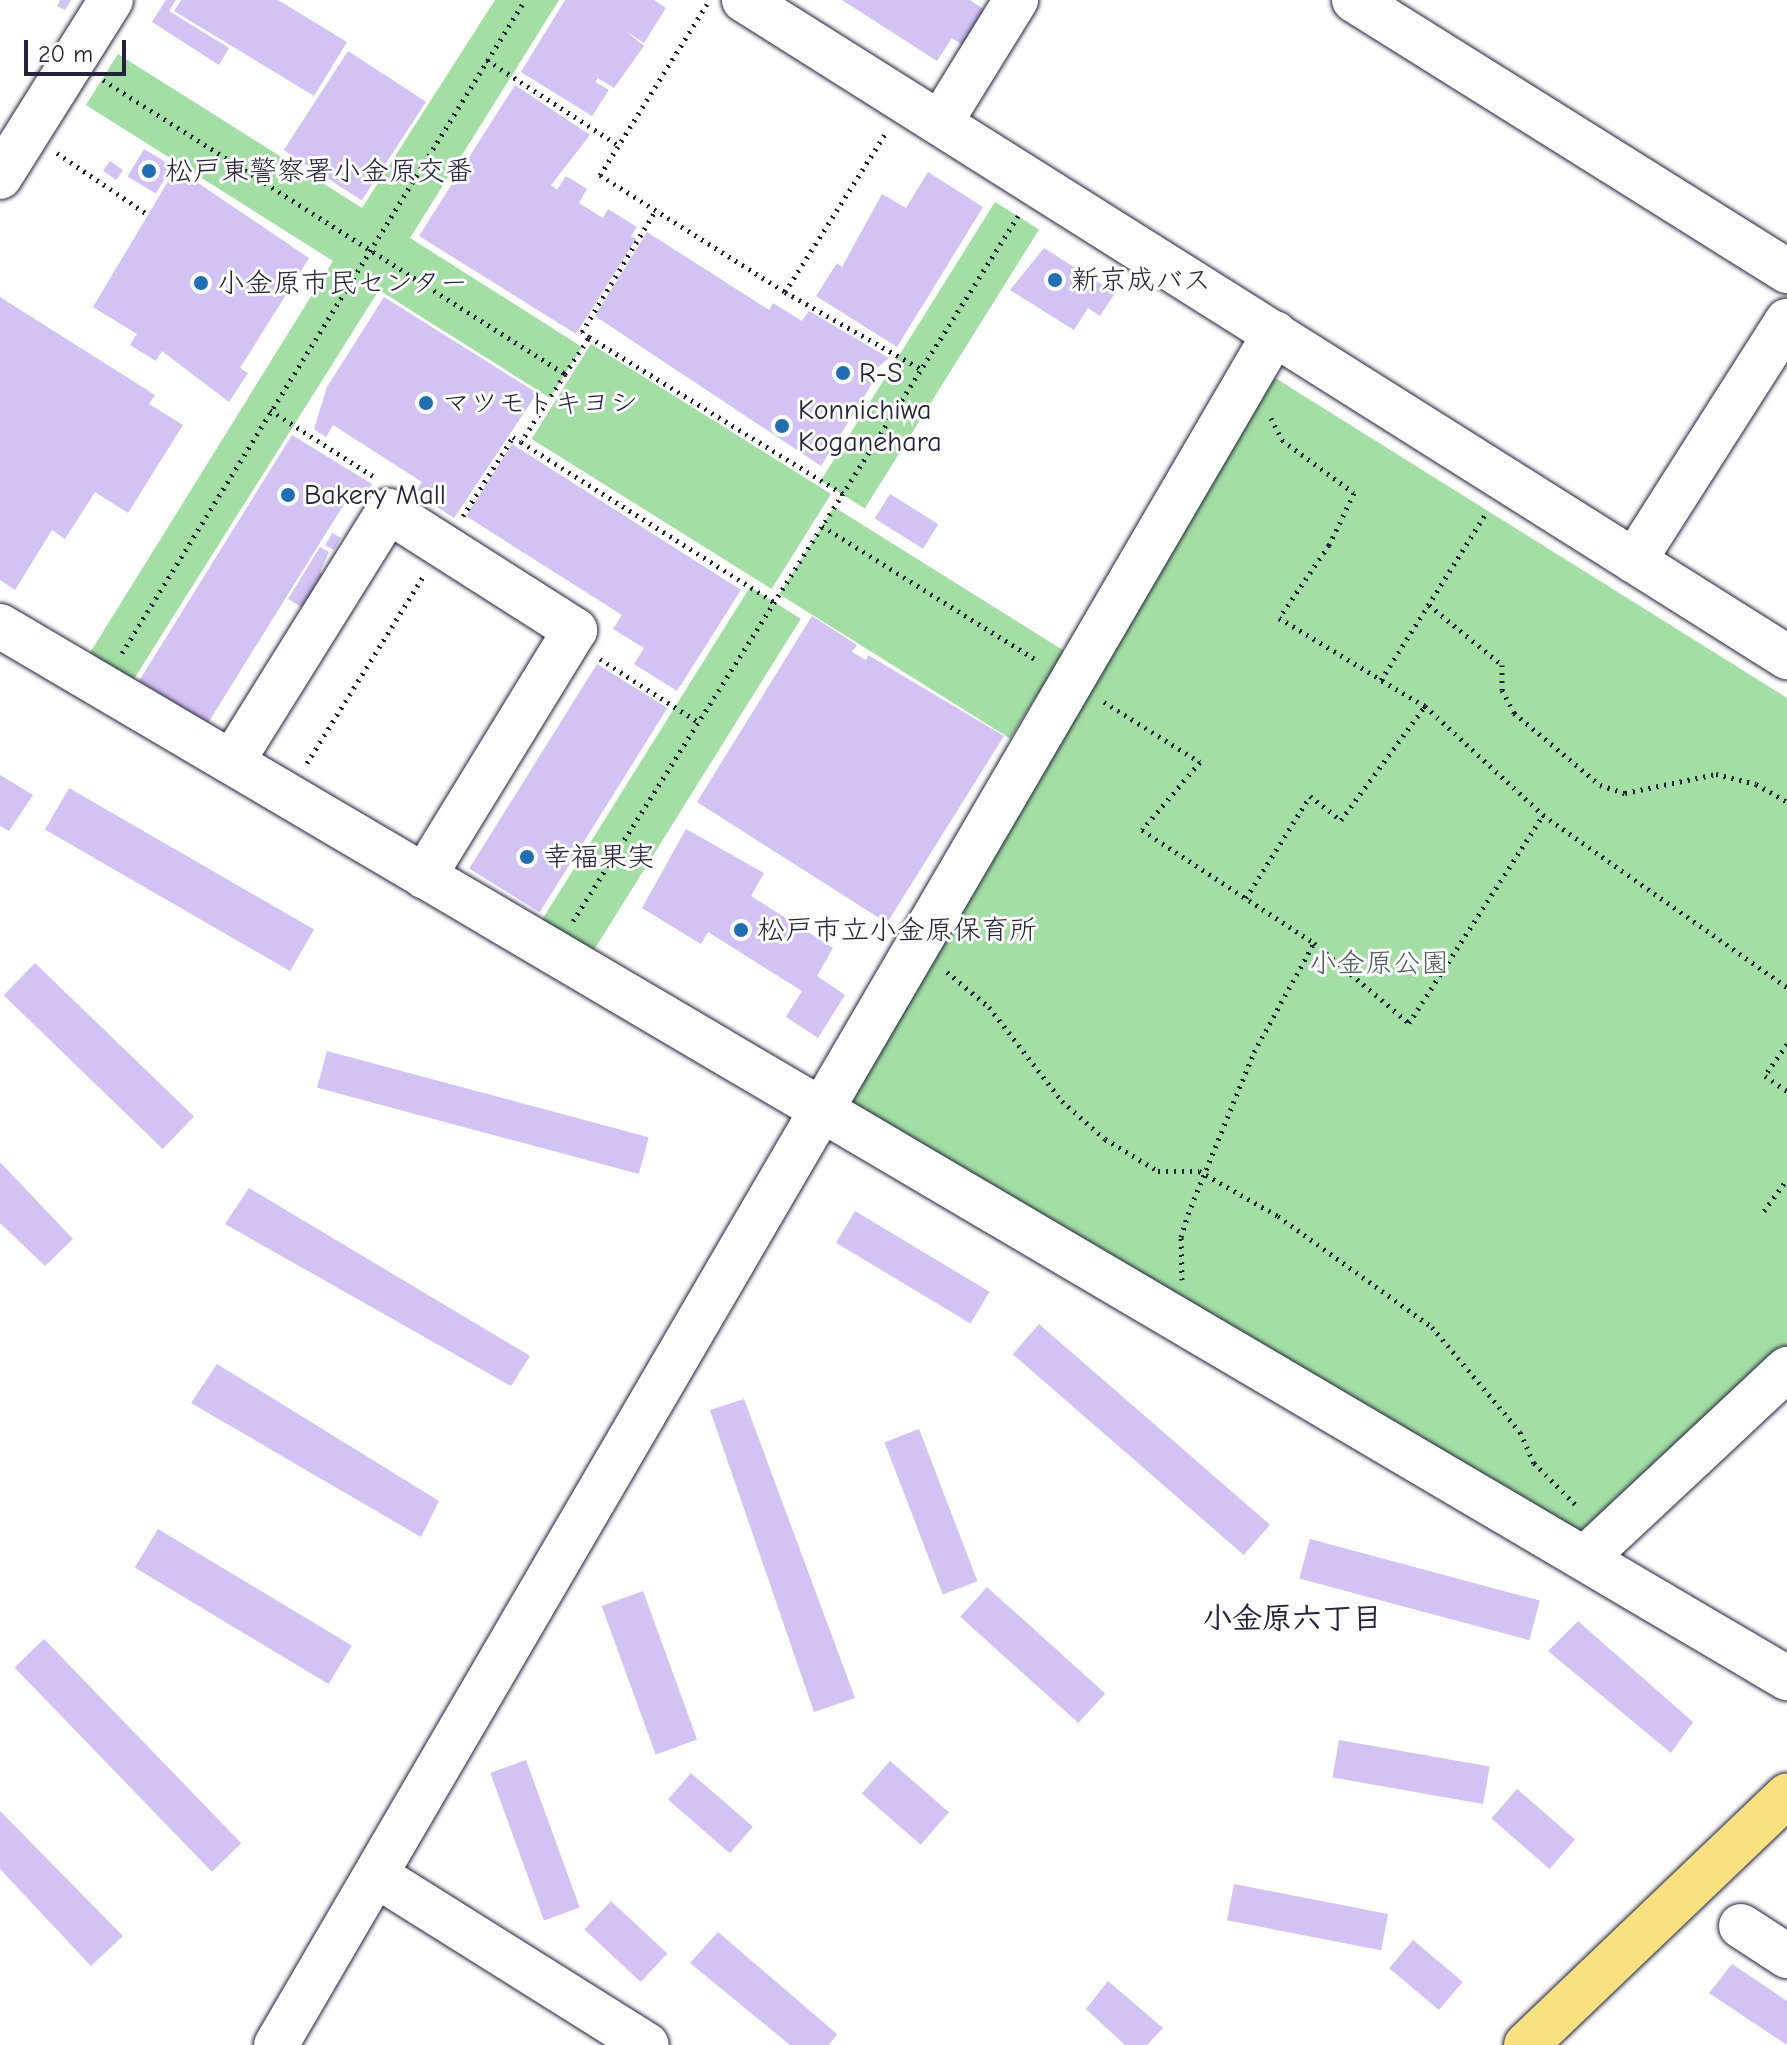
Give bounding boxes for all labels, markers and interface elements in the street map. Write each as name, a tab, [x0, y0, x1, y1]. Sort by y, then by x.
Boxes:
scale bar	[28, 24, 130, 74]
text: 20 m	[38, 40, 93, 68]
place label: 松戸東警察署小金原交番	[165, 154, 473, 188]
marker: 松戸東警察署小金原交番	[140, 162, 158, 180]
place label: 新京成バス	[1071, 263, 1211, 297]
place label: 小金原市民センター	[217, 266, 469, 300]
marker: 新京成バス	[1046, 271, 1064, 289]
marker: 小金原市民センター	[192, 274, 210, 292]
place label: R-S	[859, 356, 902, 390]
marker: R-S	[834, 364, 852, 382]
place label: マツモトキヨシ	[442, 386, 638, 420]
place label: Konnichiwa Koganehara	[798, 393, 942, 459]
marker: マツモトキヨシ	[417, 394, 435, 412]
marker: Konnichiwa Koganehara	[773, 417, 791, 435]
place label: Bakery Mall	[304, 478, 446, 512]
marker: Bakery Mall	[279, 486, 297, 504]
place label: 幸福果実	[543, 840, 655, 874]
marker: 幸福果実	[518, 848, 536, 866]
place label: 松戸市立小金原保育所	[757, 913, 1037, 947]
marker: 松戸市立小金原保育所	[732, 921, 750, 939]
park label: 小金原公園	[1309, 946, 1449, 980]
district label: 小金原六丁目	[1202, 1601, 1382, 1637]

